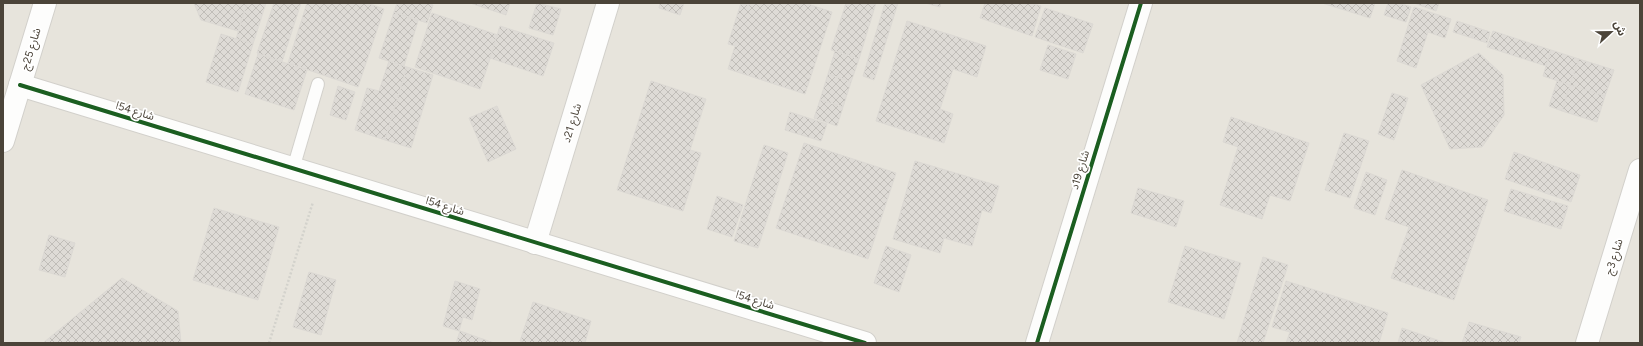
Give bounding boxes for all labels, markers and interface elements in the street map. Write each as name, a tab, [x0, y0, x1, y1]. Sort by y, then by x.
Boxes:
north arrow	[1591, 12, 1631, 52]
text: ش	[1611, 19, 1629, 38]
street label: شارع 25ج	[18, 26, 45, 72]
street label: شارع 54ا	[114, 99, 156, 124]
street label: شارع 21د	[560, 102, 585, 144]
street label: شارع 19د	[1068, 149, 1093, 191]
street label: شارع 54ا	[424, 194, 466, 219]
street label: شارع 3ج	[1602, 237, 1627, 277]
street label: شارع 54ا	[734, 288, 776, 313]

